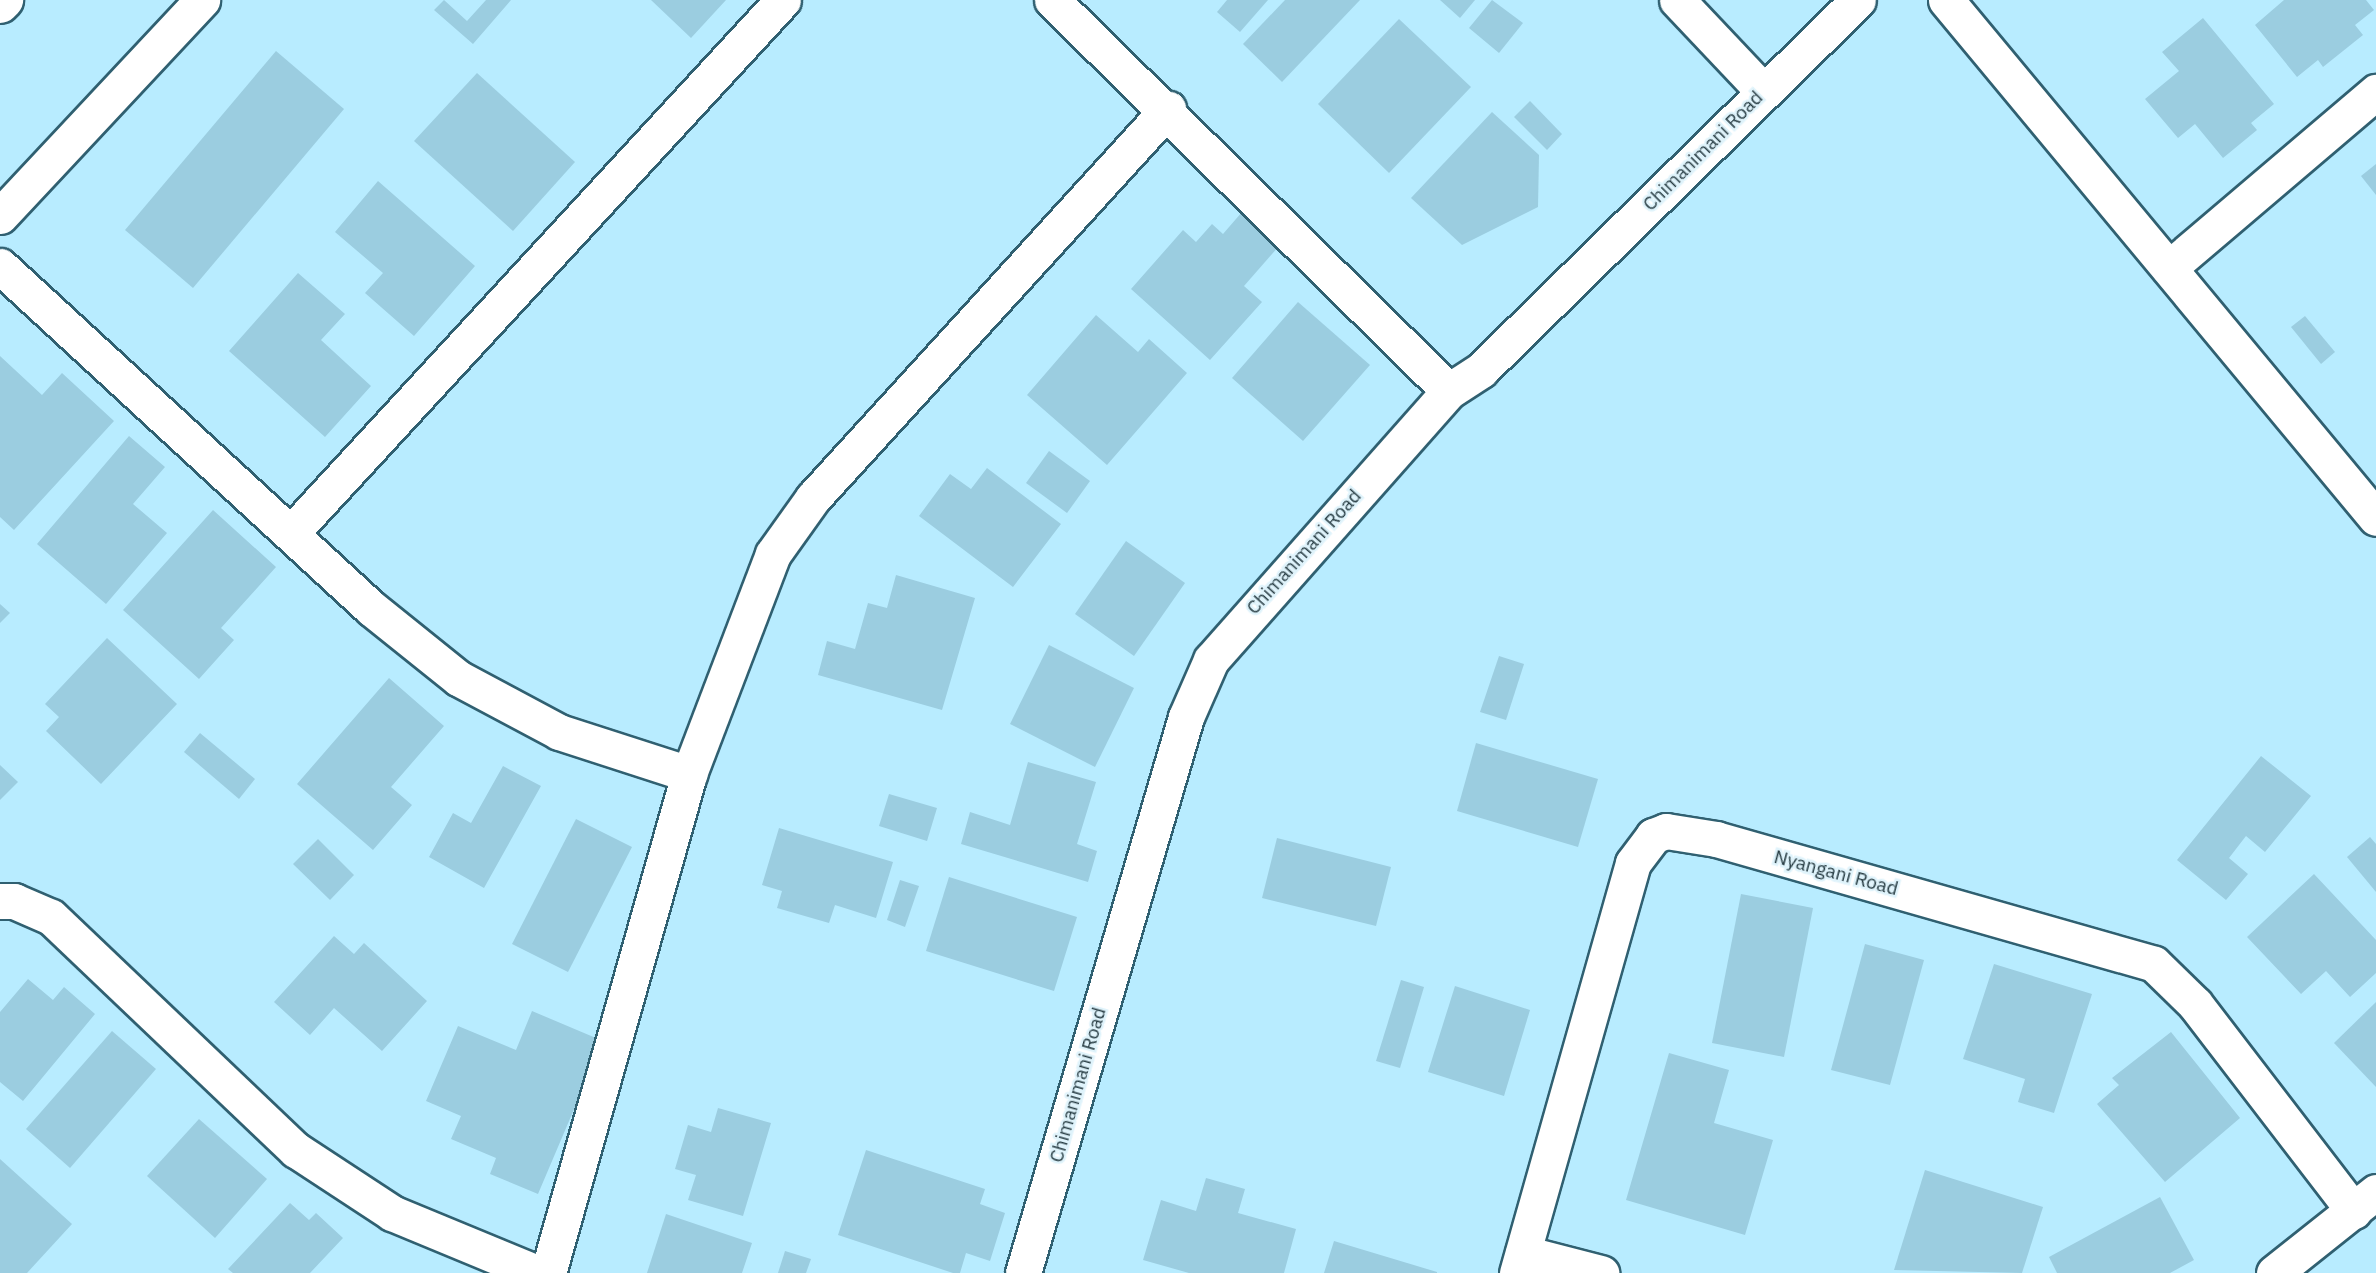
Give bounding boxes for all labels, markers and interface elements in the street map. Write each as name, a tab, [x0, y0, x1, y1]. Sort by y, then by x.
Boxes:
street label: Chimanimani Road	[1638, 86, 1768, 216]
street label: Chimanimani Road	[1242, 485, 1366, 619]
street label: Nyangani Road	[1772, 845, 1900, 901]
street label: Chimanimani Road	[1045, 1005, 1111, 1165]

